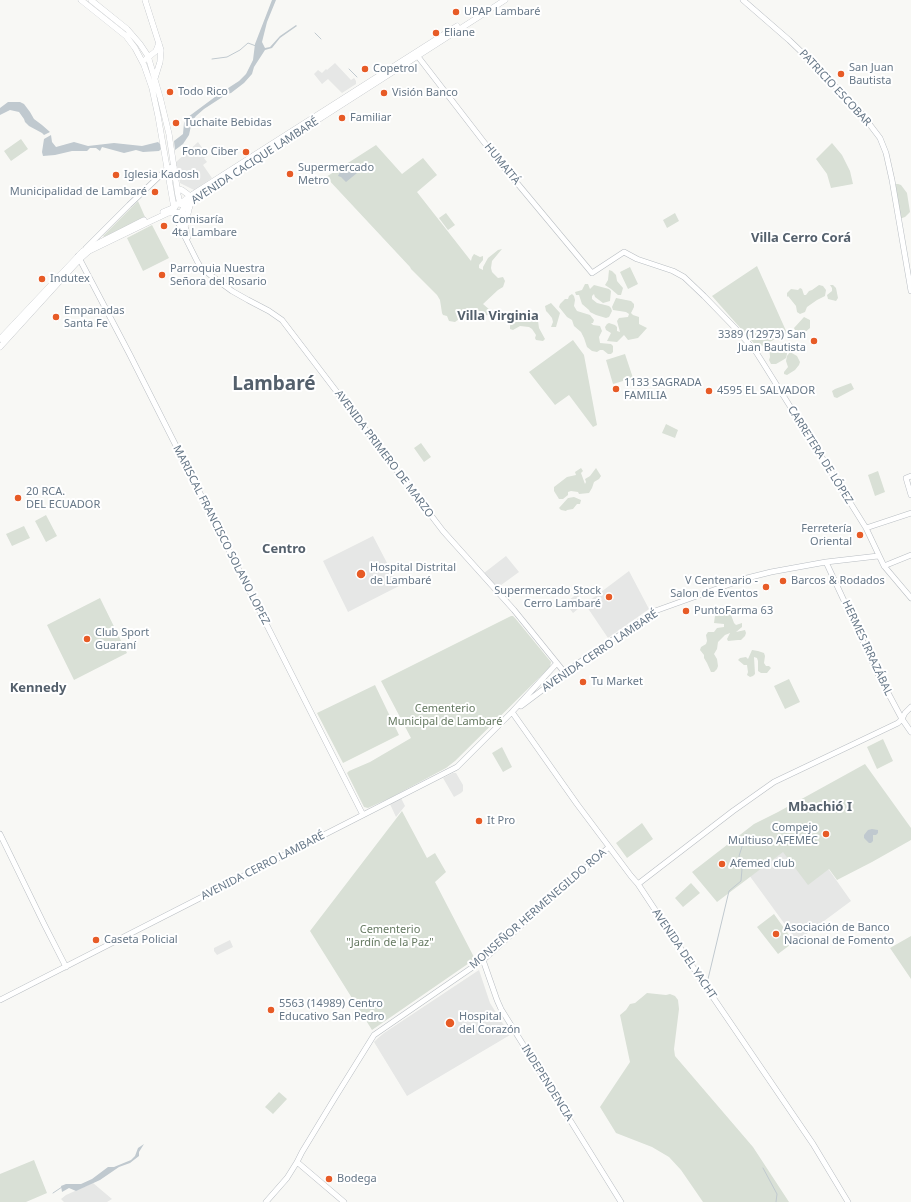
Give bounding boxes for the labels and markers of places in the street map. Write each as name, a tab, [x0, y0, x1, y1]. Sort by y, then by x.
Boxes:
place label: UPAP Lambaré	[464, 5, 540, 19]
marker: UPAP Lambaré	[451, 7, 461, 17]
place label: Eliane	[444, 26, 475, 40]
marker: Eliane	[431, 28, 441, 38]
place label: San Juan Bautista	[849, 61, 894, 87]
place label: Copetrol	[373, 62, 417, 76]
marker: Copetrol	[360, 64, 370, 74]
marker: San Juan Bautista	[836, 69, 846, 79]
place label: Todo Rico	[178, 85, 228, 99]
place label: Visión Banco	[392, 86, 458, 100]
marker: Todo Rico	[165, 87, 175, 97]
marker: Visión Banco	[379, 88, 389, 98]
place label: Familiar	[350, 111, 391, 125]
marker: Familiar	[337, 113, 347, 123]
place label: Tuchaite Bebidas	[184, 116, 272, 130]
marker: Tuchaite Bebidas	[171, 118, 181, 128]
place label: Fono Ciber	[182, 145, 238, 159]
marker: Fono Ciber	[241, 147, 251, 157]
place label: Supermercado Metro	[298, 161, 374, 187]
place label: Iglesia Kadosh	[124, 168, 199, 182]
marker: Supermercado Metro	[285, 169, 295, 179]
marker: Iglesia Kadosh	[111, 170, 121, 180]
place label: Municipalidad de Lambaré	[10, 185, 147, 199]
marker: Municipalidad de Lambaré	[150, 187, 160, 197]
place label: Comisaría 4ta Lambare	[172, 213, 237, 239]
marker: Comisaría 4ta Lambare	[159, 221, 169, 231]
place label: Parroquia Nuestra Señora del Rosario	[170, 262, 267, 288]
marker: Parroquia Nuestra Señora del Rosario	[157, 270, 167, 280]
place label: Indutex	[50, 272, 90, 286]
marker: Indutex	[37, 274, 47, 284]
place label: Empanadas Santa Fe	[64, 304, 125, 330]
marker: Empanadas Santa Fe	[51, 312, 61, 322]
place label: 3389 (12973) San Juan Bautista	[718, 328, 806, 354]
marker: 3389 (12973) San Juan Bautista	[809, 336, 819, 346]
place label: 1133 SAGRADA FAMILIA	[624, 376, 702, 402]
marker: 1133 SAGRADA FAMILIA	[611, 384, 621, 394]
place label: 4595 EL SALVADOR	[717, 384, 815, 398]
marker: 4595 EL SALVADOR	[704, 386, 714, 396]
place label: 20 RCA. DEL ECUADOR	[26, 485, 100, 511]
marker: 20 RCA. DEL ECUADOR	[13, 493, 23, 503]
place label: Ferretería Oriental	[801, 522, 852, 548]
marker: Ferretería Oriental	[855, 530, 865, 540]
place label: Hospital Distrital de Lambaré	[370, 561, 456, 587]
marker: Hospital Distrital de Lambaré	[355, 568, 367, 580]
place label: V Centenario - Salon de Eventos	[670, 574, 758, 600]
place label: Barcos & Rodados	[791, 574, 885, 588]
marker: Barcos & Rodados	[778, 576, 788, 586]
marker: V Centenario - Salon de Eventos	[761, 582, 771, 592]
place label: Supermercado Stock Cerro Lambaré	[494, 584, 601, 610]
marker: Supermercado Stock Cerro Lambaré	[604, 592, 614, 602]
place label: PuntoFarma 63	[694, 604, 773, 618]
marker: PuntoFarma 63	[681, 606, 691, 616]
place label: Club Sport Guaraní	[95, 626, 149, 652]
marker: Club Sport Guaraní	[82, 634, 92, 644]
place label: Tu Market	[591, 675, 643, 689]
marker: Tu Market	[578, 677, 588, 687]
place label: It Pro	[487, 814, 515, 828]
marker: It Pro	[474, 816, 484, 826]
place label: Compejo Multiuso AFEMEC	[728, 821, 818, 847]
marker: Compejo Multiuso AFEMEC	[821, 829, 831, 839]
place label: Afemed club	[730, 857, 795, 871]
marker: Afemed club	[717, 859, 727, 869]
place label: Asociación de Banco Nacional de Fomento	[784, 921, 894, 947]
marker: Asociación de Banco Nacional de Fomento	[771, 929, 781, 939]
place label: Caseta Policial	[104, 933, 178, 947]
marker: Caseta Policial	[91, 935, 101, 945]
place label: 5563 (14989) Centro Educativo San Pedro	[279, 997, 385, 1023]
marker: 5563 (14989) Centro Educativo San Pedro	[266, 1005, 276, 1015]
place label: Hospital del Corazón	[459, 1010, 520, 1036]
marker: Hospital del Corazón	[444, 1017, 456, 1029]
place label: Bodega	[337, 1172, 377, 1186]
marker: Bodega	[324, 1174, 334, 1184]

